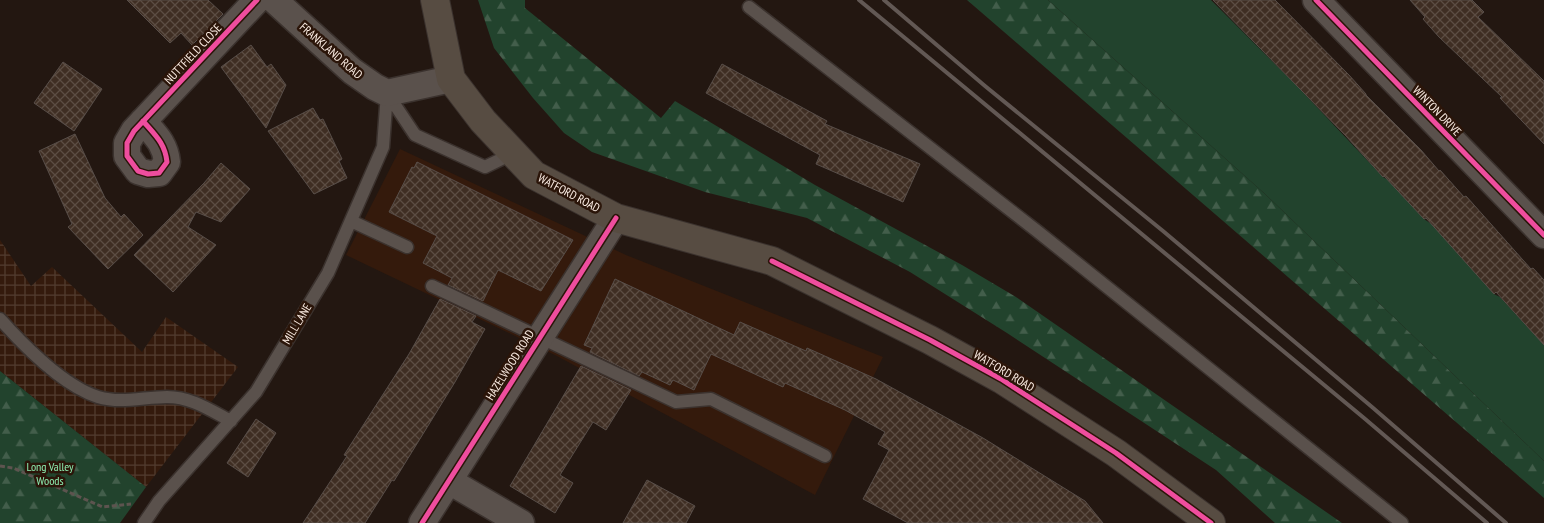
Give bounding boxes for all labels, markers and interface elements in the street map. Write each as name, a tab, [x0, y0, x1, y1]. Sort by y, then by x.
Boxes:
street label: FRANKLAND ROAD	[297, 19, 366, 82]
street label: NUTTFIELD CLOSE	[161, 20, 224, 87]
street label: WINTON DRIVE	[1410, 83, 1465, 139]
street label: WATFORD ROAD	[536, 170, 603, 215]
street label: MILL LANE	[279, 301, 315, 347]
street label: HAZELWOOD ROAD	[482, 327, 537, 403]
street label: WATFORD ROAD	[971, 347, 1037, 395]
park label: Long Valley Woods	[26, 459, 74, 488]

